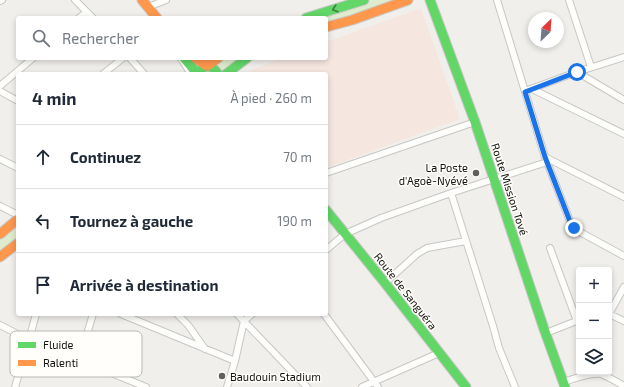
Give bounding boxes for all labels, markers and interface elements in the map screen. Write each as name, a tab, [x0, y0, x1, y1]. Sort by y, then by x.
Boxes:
one-way arrow	[332, 4, 339, 13]
north arrow	[528, 12, 564, 48]
search box	[16, 16, 328, 60]
icon: search	[30, 27, 52, 49]
text: Rechercher	[62, 29, 139, 47]
route start	[568, 63, 586, 81]
text: 4 min	[32, 88, 76, 108]
text: À pied · 260 m	[230, 90, 312, 106]
street label: Route Mission Tové	[489, 141, 531, 237]
icon: ahead	[32, 146, 54, 168]
text: Continuez	[70, 148, 141, 166]
text: 70 m	[283, 149, 312, 165]
place label: La Poste d'Agoè-Nyévé	[399, 161, 468, 187]
marker: La Poste d'Agoè-Nyévé	[471, 168, 481, 178]
icon: left	[32, 210, 54, 232]
text: Tournez à gauche	[70, 212, 193, 230]
text: 190 m	[277, 213, 312, 229]
route end	[565, 219, 583, 237]
street label: Route de Sanguéra	[372, 250, 440, 332]
map controls	[576, 267, 612, 375]
button: +	[576, 267, 612, 303]
icon: arrive	[32, 274, 54, 296]
text: Arrivée à destination	[70, 276, 218, 294]
button: −	[576, 303, 612, 339]
legend	[10, 331, 142, 377]
text: Fluide	[43, 338, 73, 351]
button: layers	[576, 339, 612, 375]
text: Ralenti	[43, 356, 78, 369]
place label: Baudouin Stadium	[230, 370, 321, 383]
marker: Baudouin Stadium	[217, 371, 227, 381]

